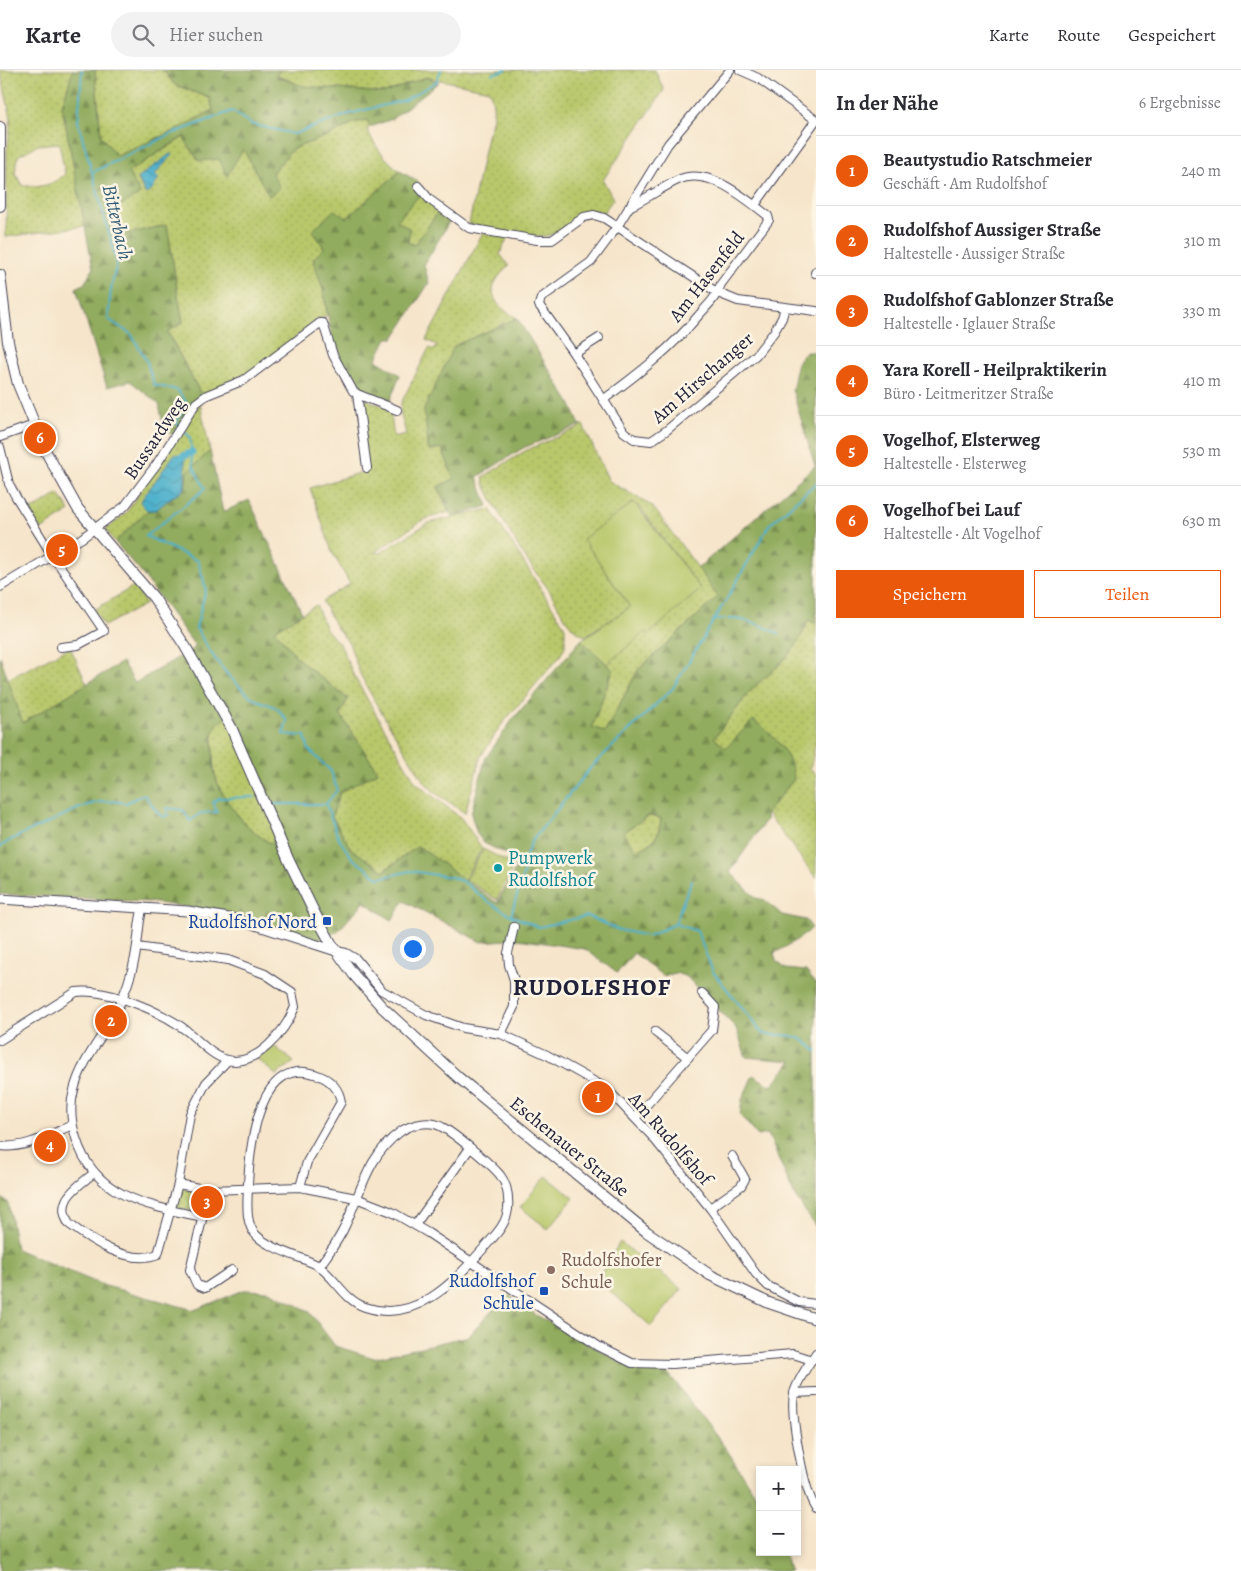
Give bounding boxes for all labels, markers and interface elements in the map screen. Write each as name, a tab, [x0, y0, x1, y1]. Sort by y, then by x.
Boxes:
search box	[111, 12, 461, 57]
text: Karte	[25, 19, 81, 51]
icon: search	[129, 21, 157, 49]
text: Hier suchen	[169, 22, 263, 48]
text: Karte	[989, 23, 1029, 47]
text: Route	[1057, 23, 1100, 47]
text: Gespeichert	[1128, 23, 1216, 47]
text: In der Nähe	[836, 89, 938, 117]
text: 6 Ergebnisse	[1139, 92, 1221, 114]
text: Beautystudio Ratschmeier	[883, 147, 1092, 173]
text: 1	[849, 160, 855, 182]
text: 240 m	[1181, 160, 1221, 182]
text: Geschäft · Am Rudolfshof	[883, 173, 1047, 195]
water label: Bitterbach	[96, 182, 139, 263]
text: Rudolfshof Aussiger Straße	[883, 217, 1101, 243]
street label: Am Hasenfeld	[662, 225, 751, 328]
text: 2	[848, 230, 856, 252]
text: 310 m	[1184, 230, 1221, 252]
text: Haltestelle · Aussiger Straße	[883, 243, 1065, 265]
text: Rudolfshof Gablonzer Straße	[883, 287, 1114, 313]
text: 3	[849, 300, 855, 322]
text: 330 m	[1183, 300, 1221, 322]
text: Haltestelle · Iglauer Straße	[883, 313, 1056, 335]
street label: Am Hirschanger	[645, 326, 759, 430]
text: Yara Korell - Heilpraktikerin	[883, 357, 1107, 383]
text: 4	[848, 370, 856, 392]
text: 410 m	[1183, 370, 1221, 392]
text: Büro · Leitmeritzer Straße	[883, 383, 1054, 405]
street label: Bussardweg	[118, 392, 192, 485]
pin: 6	[24, 419, 56, 457]
text: Vogelhof, Elsterweg	[883, 427, 1040, 453]
text: 5	[849, 440, 855, 462]
text: 530 m	[1182, 440, 1221, 462]
text: Haltestelle · Elsterweg	[883, 453, 1027, 475]
text: Vogelhof bei Lauf	[883, 497, 1020, 523]
text: 6	[848, 510, 856, 532]
text: 630 m	[1182, 510, 1221, 532]
text: Haltestelle · Alt Vogelhof	[883, 523, 1041, 545]
pin: 5	[46, 531, 78, 569]
button: Speichern	[836, 570, 1024, 618]
button: Teilen	[1034, 570, 1221, 618]
place label: Pumpwerk Rudolfshof	[508, 845, 596, 893]
marker: Pumpwerk Rudolfshof	[492, 862, 504, 874]
place label: Rudolfshof Nord	[188, 909, 318, 935]
marker: Rudolfshof Nord	[321, 915, 333, 927]
your location	[400, 936, 426, 962]
district label: RUDOLFSHOF	[513, 971, 671, 1003]
pin: 2	[95, 1002, 127, 1040]
pin: 1	[582, 1078, 614, 1116]
street label: Am Rudolfshof	[622, 1086, 720, 1193]
street label: Eschenauer Straße	[504, 1091, 635, 1203]
pin: 4	[34, 1127, 66, 1165]
pin: 3	[191, 1183, 223, 1221]
place label: Rudolfshofer Schule	[561, 1247, 662, 1295]
marker: Rudolfshofer Schule	[545, 1264, 557, 1276]
place label: Rudolfshof Schule	[449, 1268, 537, 1316]
marker: Rudolfshof Schule	[538, 1285, 550, 1297]
map controls	[756, 1466, 801, 1556]
button: +	[756, 1466, 801, 1511]
button: −	[756, 1511, 801, 1556]

